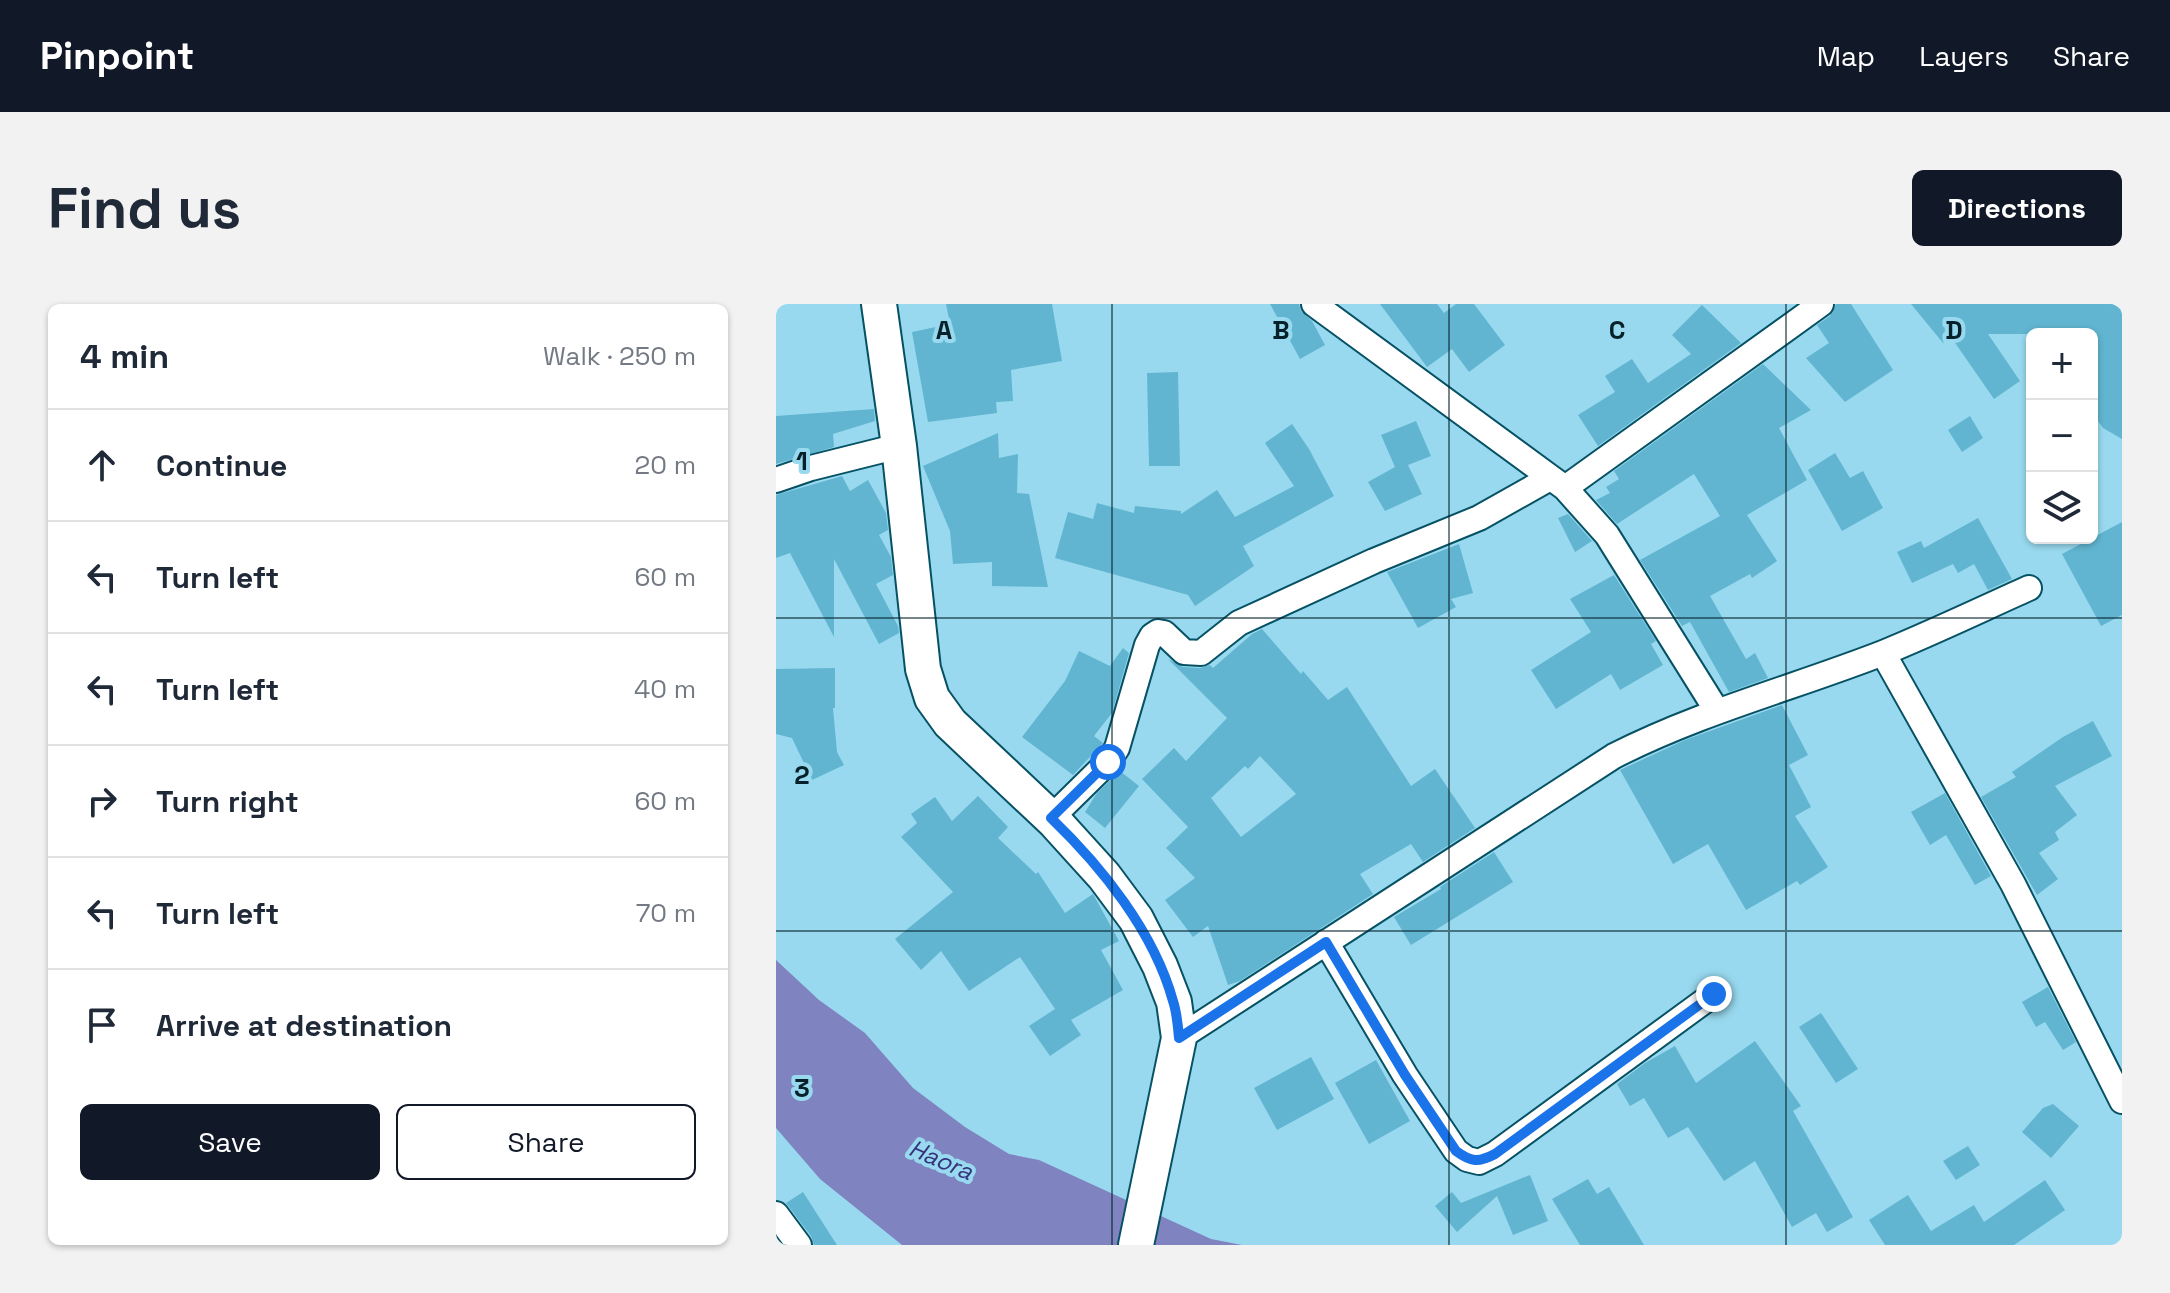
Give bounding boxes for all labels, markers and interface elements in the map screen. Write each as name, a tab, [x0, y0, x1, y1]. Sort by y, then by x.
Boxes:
text: Pinpoint	[40, 32, 194, 80]
text: Map	[1817, 38, 1875, 74]
text: Layers	[1919, 38, 2009, 74]
text: Share	[2053, 38, 2130, 74]
button: Directions	[1912, 170, 2122, 246]
text: Find us	[48, 173, 241, 244]
text: A	[936, 313, 953, 347]
text: B	[1272, 313, 1290, 347]
text: C	[1609, 313, 1625, 347]
text: D	[1945, 313, 1963, 347]
map controls	[2026, 328, 2098, 544]
button: +	[2026, 328, 2098, 400]
text: 4 min	[80, 335, 169, 378]
text: Walk · 250 m	[543, 339, 696, 373]
button: −	[2026, 400, 2098, 472]
icon: ahead	[80, 443, 124, 487]
text: 1	[796, 444, 808, 478]
text: Continue	[156, 446, 287, 485]
text: 20 m	[635, 448, 696, 482]
button: layers	[2026, 472, 2098, 544]
icon: left	[80, 555, 124, 599]
text: Turn left	[156, 558, 279, 597]
text: 60 m	[634, 560, 696, 594]
icon: left	[80, 667, 124, 711]
text: Turn left	[156, 670, 279, 709]
text: 40 m	[634, 672, 696, 706]
route start	[1090, 744, 1126, 780]
text: 2	[794, 758, 810, 792]
icon: right	[80, 779, 124, 823]
text: Turn right	[156, 782, 299, 821]
text: 60 m	[634, 784, 696, 818]
icon: left	[80, 891, 124, 935]
text: Turn left	[156, 894, 279, 933]
text: 70 m	[636, 896, 696, 930]
route end	[1696, 976, 1732, 1012]
icon: arrive	[80, 1003, 124, 1047]
text: Arrive at destination	[156, 1006, 452, 1045]
text: 3	[794, 1071, 810, 1105]
button: Save	[80, 1104, 380, 1180]
button: Share	[396, 1104, 696, 1180]
water label: Haora	[905, 1132, 978, 1187]

